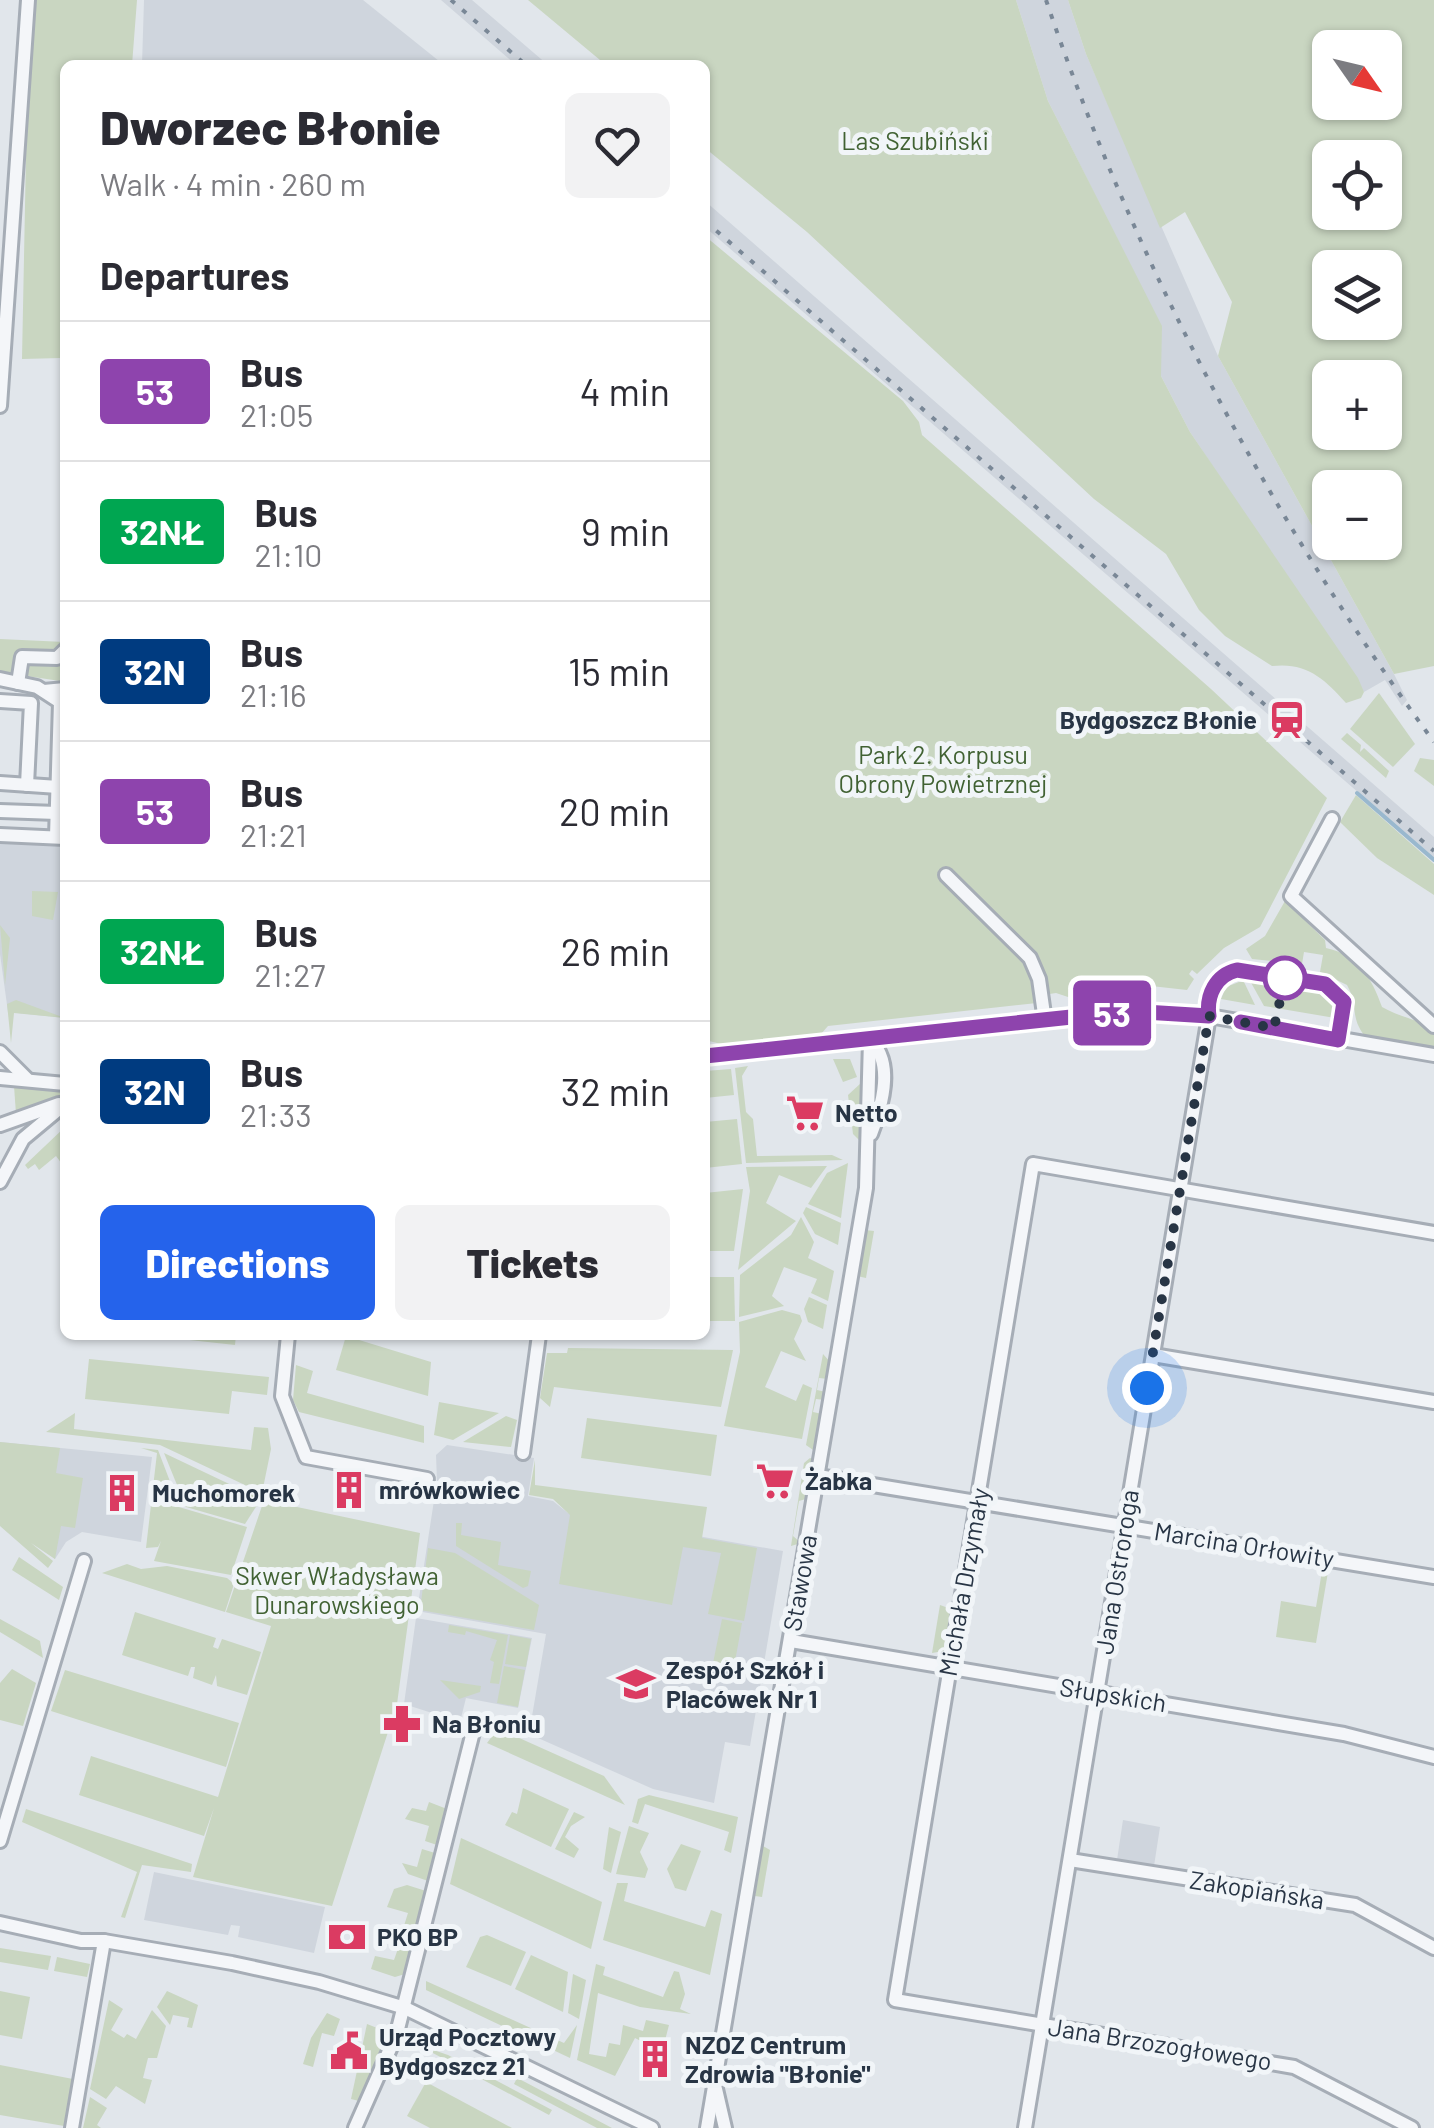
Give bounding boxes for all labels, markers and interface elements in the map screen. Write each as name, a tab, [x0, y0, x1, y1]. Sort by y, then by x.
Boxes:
north arrow	[1312, 30, 1402, 120]
map controls	[1312, 30, 1402, 560]
button: heart	[565, 93, 670, 198]
text: Dworzec Błonie	[100, 97, 441, 155]
park label: Las Szubiński	[841, 125, 989, 155]
button: locate	[1312, 140, 1402, 230]
text: Walk · 4 min · 260 m	[100, 164, 366, 202]
button: layers	[1312, 250, 1402, 340]
text: Departures	[100, 252, 289, 298]
text: Bus	[240, 349, 303, 395]
button: +	[1312, 360, 1402, 450]
text: 4 min	[580, 368, 670, 414]
text: 53	[136, 370, 174, 412]
text: 21:05	[240, 395, 313, 433]
button: −	[1312, 470, 1402, 560]
text: Bus	[254, 489, 318, 535]
text: 9 min	[581, 508, 670, 554]
text: 32NŁ	[120, 510, 204, 552]
text: 21:10	[254, 535, 322, 573]
text: Bus	[240, 629, 303, 675]
text: 15 min	[568, 648, 670, 694]
text: 32N	[124, 650, 186, 692]
text: 21:16	[240, 675, 306, 713]
station icon: Bydgoszcz Błonie	[1266, 699, 1308, 741]
place label: Bydgoszcz Błonie	[1060, 704, 1257, 734]
park label: Park 2. Korpusu Obrony Powietrznej	[839, 739, 1047, 798]
text: Bus	[240, 769, 303, 815]
text: 20 min	[559, 788, 670, 834]
text: 53	[136, 790, 174, 832]
text: 21:21	[240, 815, 307, 853]
text: Bus	[254, 909, 318, 955]
text: 26 min	[561, 928, 670, 974]
text: 32NŁ	[120, 930, 204, 972]
text: 21:27	[254, 955, 325, 993]
unlabelled marker	[1264, 957, 1306, 999]
line badge: 53	[1067, 980, 1157, 1046]
text: 53	[1093, 992, 1131, 1034]
text: Bus	[240, 1049, 303, 1095]
text: 32 min	[561, 1068, 670, 1114]
text: 32N	[124, 1070, 186, 1112]
supermarket icon: Netto	[784, 1092, 826, 1134]
text: 21:33	[240, 1095, 312, 1133]
place label: Netto	[835, 1097, 898, 1127]
button: Directions	[100, 1205, 375, 1320]
button: Tickets	[395, 1205, 670, 1320]
your location	[1122, 1363, 1172, 1413]
supermarket icon: Żabka	[754, 1460, 796, 1502]
place label: Żabka	[805, 1465, 872, 1495]
building icon: mrówkowiec	[328, 1469, 370, 1511]
building icon: Muchomorek	[101, 1472, 143, 1514]
place label: mrówkowiec	[379, 1474, 520, 1504]
place label: Muchomorek	[152, 1477, 295, 1507]
street label: Michała Drzymały	[932, 1485, 994, 1678]
street label: Jana Ostroroga	[1088, 1487, 1144, 1656]
street label: Marcina Orłowity	[1152, 1515, 1336, 1573]
street label: Stawowa	[776, 1532, 822, 1633]
park label: Skwer Władysława Dunarowskiego	[235, 1560, 439, 1619]
place label: Zespół Szkół i Placówek Nr 1	[666, 1654, 824, 1713]
school or university icon: Zespół Szkół i Placówek Nr 1	[615, 1663, 657, 1705]
street label: Słupskich	[1058, 1671, 1169, 1717]
pharmacy icon: Na Błoniu	[381, 1703, 423, 1745]
place label: Na Błoniu	[432, 1708, 541, 1738]
street label: Zakopiańska	[1188, 1864, 1327, 1914]
bank icon: PKO BP	[326, 1916, 368, 1958]
place label: PKO BP	[377, 1921, 458, 1951]
street label: Jana Brzozogłowego	[1046, 2011, 1274, 2075]
place label: Urząd Pocztowy Bydgoszcz 21	[379, 2021, 557, 2080]
place label: NZOZ Centrum Zdrowia "Błonie"	[685, 2029, 871, 2088]
public building icon: Urząd Pocztowy Bydgoszcz 21	[328, 2030, 370, 2072]
building icon: NZOZ Centrum Zdrowia "Błonie"	[634, 2038, 676, 2080]

